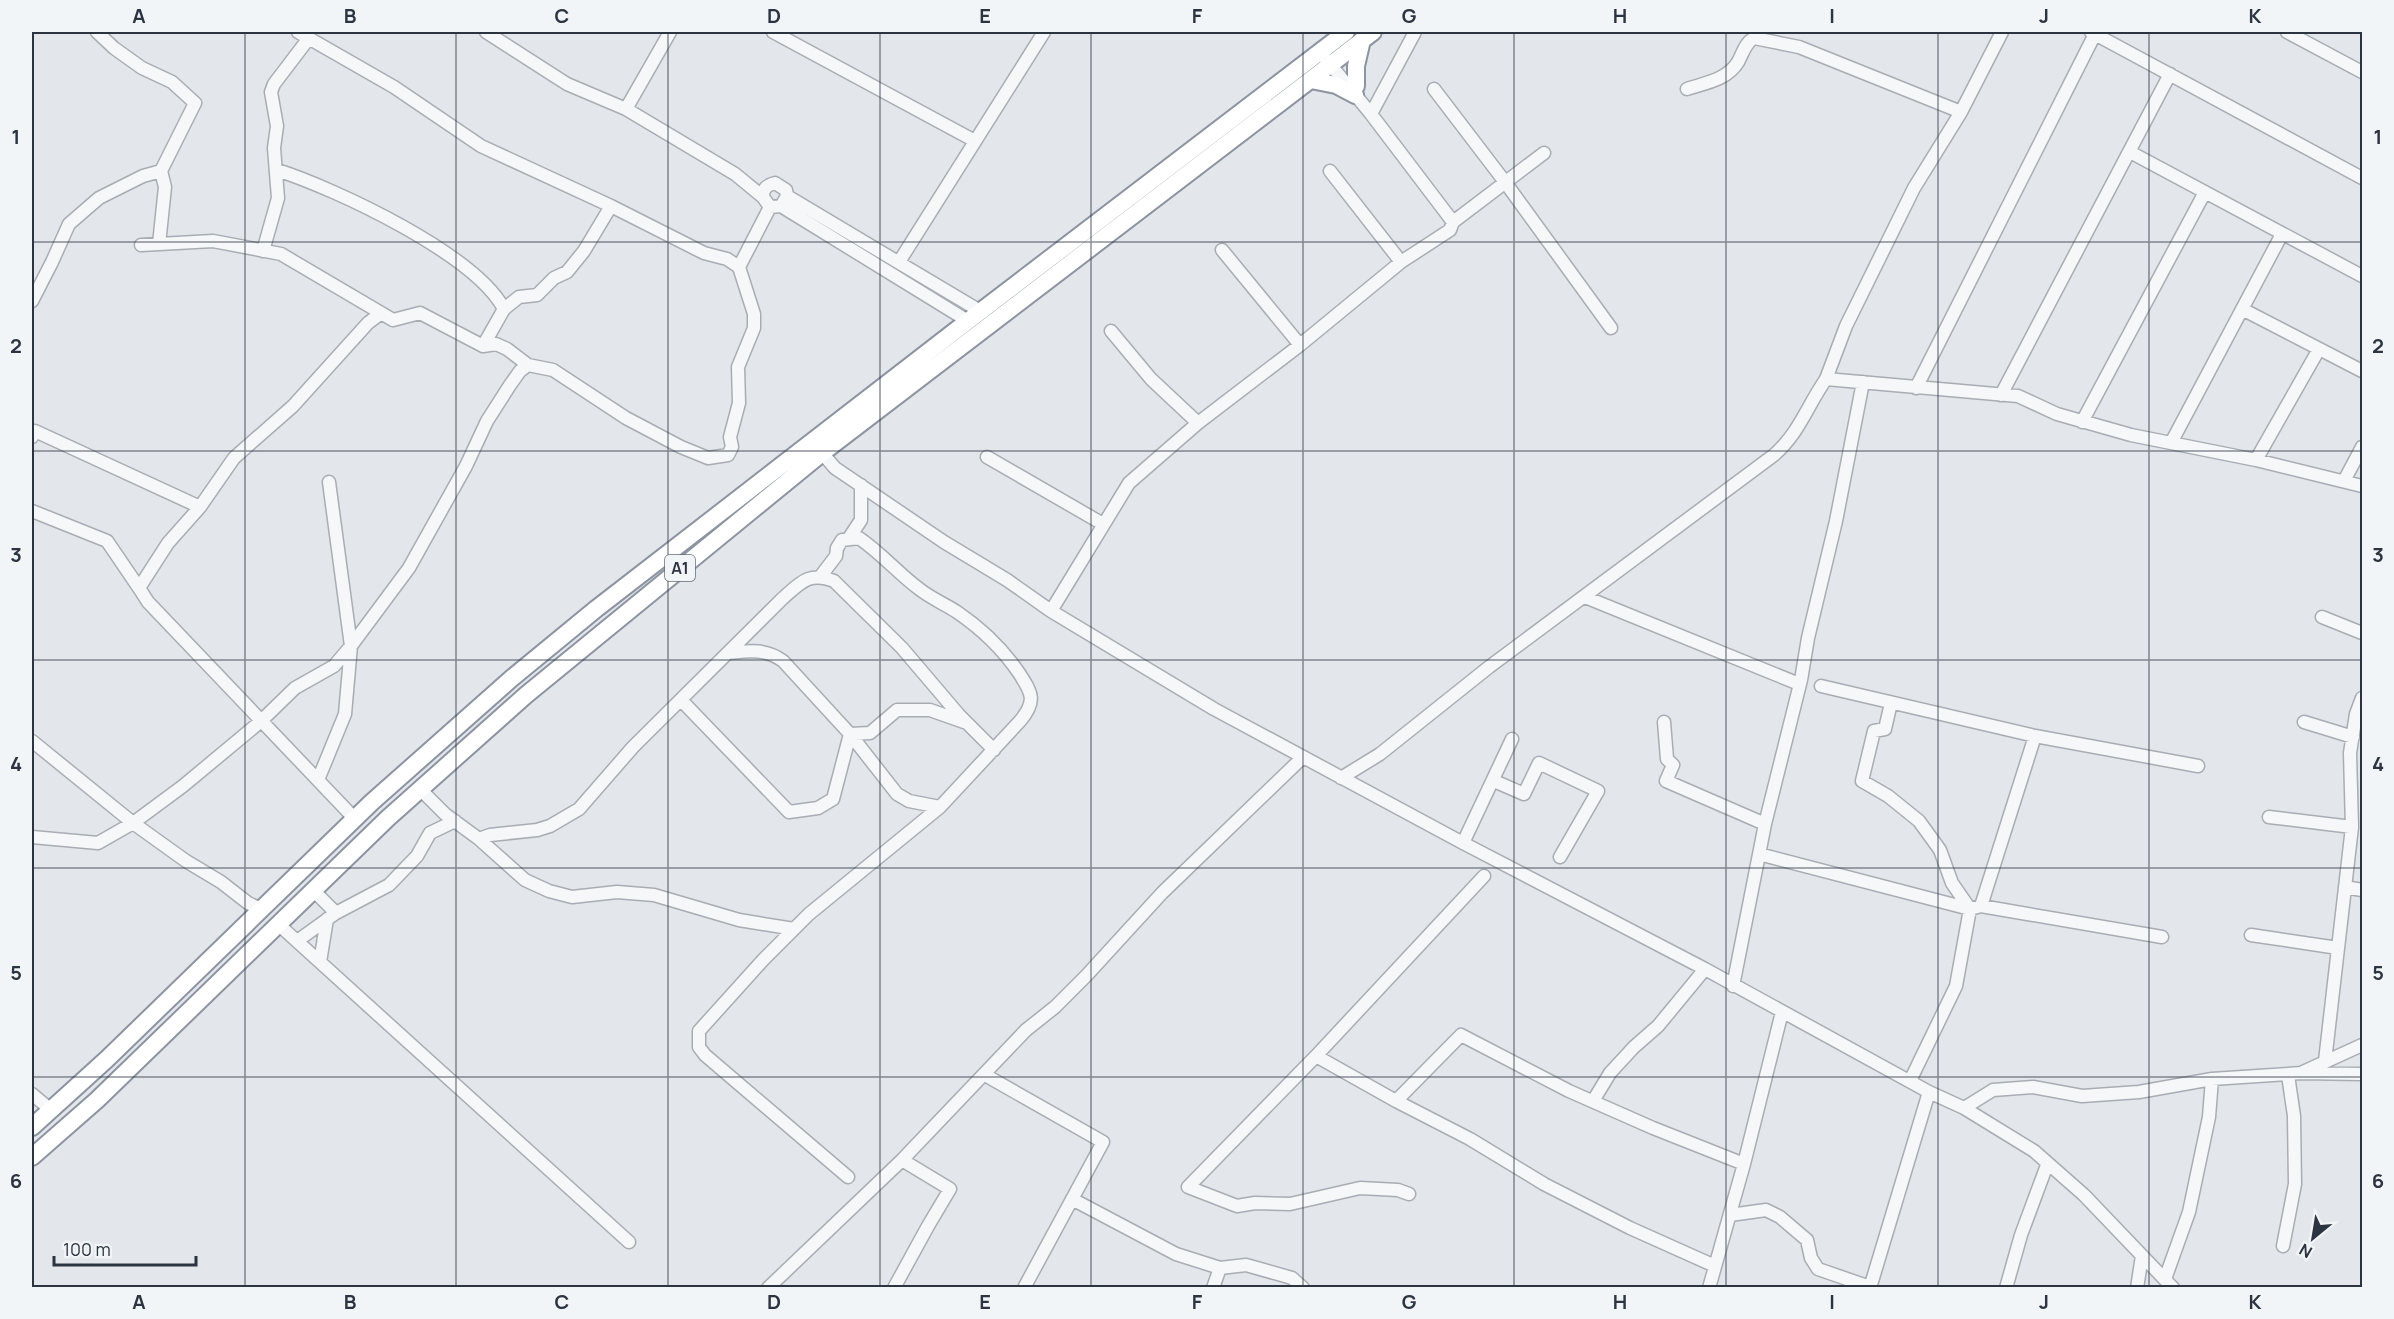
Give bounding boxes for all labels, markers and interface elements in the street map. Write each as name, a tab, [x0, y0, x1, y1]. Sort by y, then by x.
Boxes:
text: A	[132, 2, 146, 29]
text: B	[344, 2, 357, 29]
text: C	[555, 2, 569, 29]
text: D	[767, 2, 781, 29]
text: E	[979, 2, 991, 29]
text: F	[1192, 2, 1203, 29]
text: G	[1402, 2, 1417, 29]
text: H	[1613, 2, 1627, 29]
text: I	[1829, 2, 1835, 29]
text: J	[2039, 2, 2049, 29]
text: K	[2249, 2, 2262, 29]
text: 1	[12, 123, 20, 150]
text: 1	[2374, 123, 2382, 150]
text: 2	[10, 332, 22, 359]
text: 2	[2372, 332, 2384, 359]
text: 3	[10, 541, 22, 568]
text: 3	[2372, 541, 2384, 568]
road number: A1	[665, 555, 695, 581]
text: 4	[10, 750, 22, 777]
text: 4	[2372, 750, 2384, 777]
text: 5	[10, 959, 22, 986]
text: 5	[2372, 959, 2384, 986]
text: 6	[10, 1167, 22, 1194]
text: 6	[2372, 1167, 2384, 1194]
north arrow	[2283, 1208, 2343, 1268]
scale bar	[54, 1229, 196, 1267]
text: 100 m	[63, 1237, 111, 1261]
text: N	[2295, 1239, 2316, 1263]
text: A	[132, 1288, 146, 1315]
text: B	[344, 1288, 357, 1315]
text: C	[555, 1288, 569, 1315]
text: D	[767, 1288, 781, 1315]
text: E	[979, 1288, 991, 1315]
text: F	[1192, 1288, 1203, 1315]
text: G	[1402, 1288, 1417, 1315]
text: H	[1613, 1288, 1627, 1315]
text: I	[1829, 1288, 1835, 1315]
text: J	[2039, 1288, 2049, 1315]
text: K	[2249, 1288, 2262, 1315]

